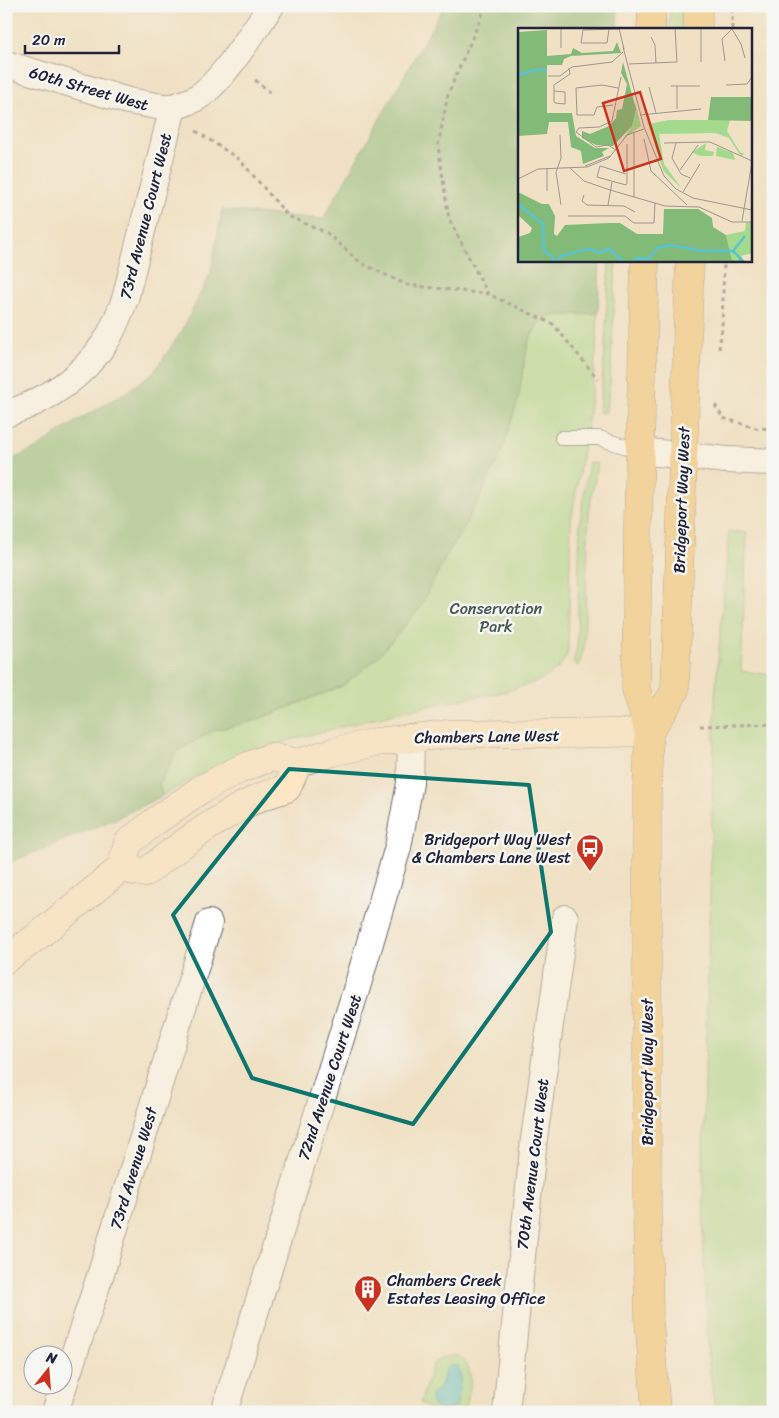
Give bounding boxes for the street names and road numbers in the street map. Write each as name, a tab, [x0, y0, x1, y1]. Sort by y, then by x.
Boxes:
street label: 60th Street West	[26, 58, 152, 119]
street label: 73rd Avenue Court West	[111, 130, 180, 302]
street label: Bridgeport Way West	[664, 426, 699, 574]
street label: Chambers Lane West	[414, 721, 560, 752]
street label: 72nd Avenue Court West	[289, 990, 370, 1164]
street label: Bridgeport Way West	[633, 998, 662, 1145]
street label: 70th Avenue Court West	[508, 1077, 557, 1251]
street label: 73rd Avenue West	[101, 1103, 166, 1233]

